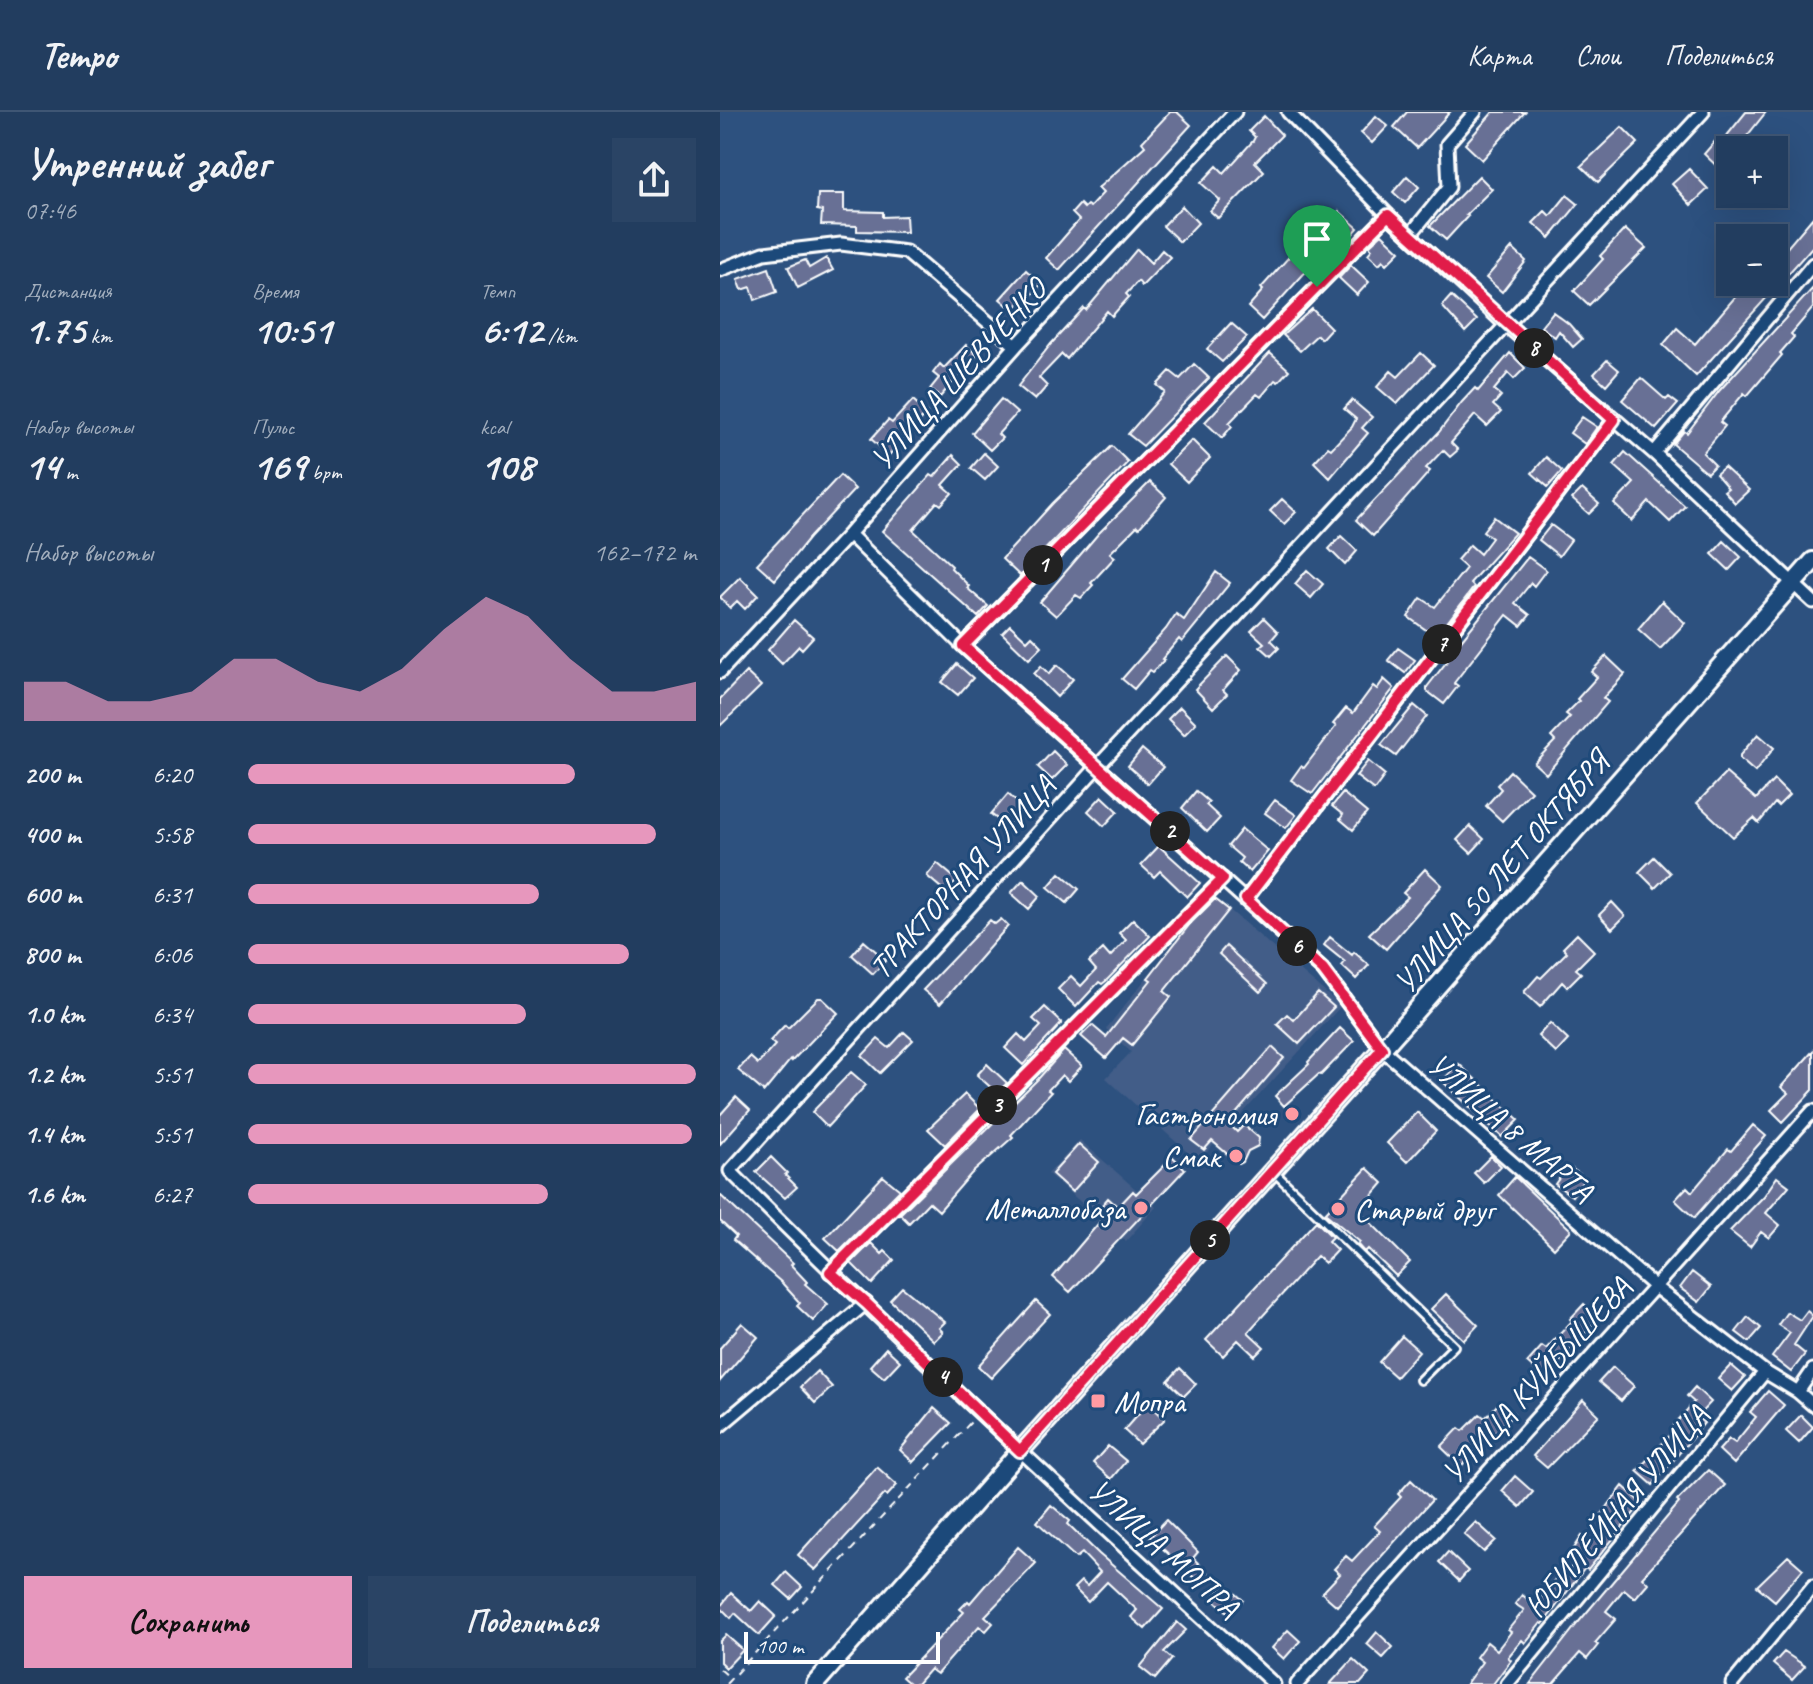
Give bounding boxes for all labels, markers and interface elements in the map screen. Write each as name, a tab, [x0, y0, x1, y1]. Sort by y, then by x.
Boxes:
text: Tempo	[40, 32, 116, 79]
text: Карта	[1468, 38, 1532, 73]
text: Слои	[1576, 38, 1621, 73]
text: Поделиться	[1665, 38, 1773, 73]
text: Утренний забег	[24, 136, 269, 191]
map controls	[1716, 136, 1788, 296]
button: +	[1716, 136, 1788, 208]
button: share	[612, 138, 696, 222]
text: 07:46	[24, 194, 76, 227]
pin	[1283, 205, 1351, 287]
icon: arrive	[1295, 217, 1339, 261]
button: −	[1716, 224, 1788, 296]
street label: УЛИЦА ШЕВЧЕНКО	[861, 268, 1057, 479]
text: Дистанция	[24, 277, 112, 305]
text: Время	[252, 277, 298, 305]
text: Темп	[480, 277, 515, 305]
text: 1.75	[24, 305, 85, 355]
text: 10:51	[252, 305, 331, 355]
text: 6:12	[480, 305, 543, 355]
text: km	[85, 322, 112, 350]
text: /km	[543, 322, 577, 350]
pin: 8	[1514, 328, 1554, 368]
text: 8	[1529, 334, 1539, 362]
text: Набор высоты	[24, 413, 133, 441]
text: Пульс	[252, 413, 294, 441]
text: kcal	[480, 413, 509, 441]
text: 14	[24, 441, 60, 491]
text: 169	[252, 441, 306, 491]
text: 108	[480, 441, 534, 491]
text: m	[60, 458, 78, 486]
text: bpm	[306, 458, 342, 486]
text: Набор высоты	[24, 536, 153, 569]
text: 162–172 m	[593, 536, 696, 569]
pin: 1	[1023, 545, 1063, 585]
text: 1	[1038, 551, 1048, 579]
pin: 7	[1422, 624, 1462, 664]
text: 7	[1437, 630, 1447, 658]
street label: УЛИЦА 50 ЛЕТ ОКТЯБРЯ	[1385, 739, 1621, 1002]
text: 200 m	[24, 758, 80, 791]
text: 6:20	[152, 758, 192, 791]
street label: ТРАКТОРНАЯ УЛИЦА	[860, 766, 1066, 987]
pin: 2	[1150, 811, 1190, 851]
text: 2	[1165, 817, 1175, 845]
text: 400 m	[24, 818, 80, 851]
text: 5:58	[152, 818, 192, 851]
text: 600 m	[24, 878, 81, 911]
text: 6:31	[152, 878, 192, 911]
pin: 6	[1277, 926, 1317, 966]
text: 6	[1292, 932, 1302, 960]
text: 800 m	[24, 938, 80, 971]
text: 6:06	[152, 938, 192, 971]
text: 1.0 km	[24, 998, 84, 1031]
text: 6:34	[152, 998, 192, 1031]
street label: УЛИЦА 8 МАРТА	[1419, 1044, 1603, 1211]
text: 1.2 km	[24, 1058, 84, 1091]
text: 5:51	[152, 1058, 192, 1091]
pin: 3	[977, 1085, 1017, 1125]
text: 3	[992, 1091, 1002, 1119]
place label: Гастрономия	[1135, 1094, 1278, 1135]
marker: Гастрономия	[1283, 1105, 1301, 1123]
text: 1.4 km	[24, 1118, 84, 1151]
text: 5:51	[152, 1118, 192, 1151]
place label: Смак	[1162, 1136, 1222, 1177]
marker: Смак	[1227, 1147, 1245, 1165]
text: 1.6 km	[24, 1178, 85, 1211]
text: 6:27	[152, 1178, 192, 1211]
place label: Металлобаза	[985, 1188, 1127, 1229]
place label: Старый друг	[1354, 1189, 1498, 1230]
marker: Металлобаза	[1132, 1199, 1150, 1217]
marker: Старый друг	[1329, 1200, 1347, 1218]
pin: 5	[1190, 1220, 1230, 1260]
text: 5	[1205, 1226, 1215, 1254]
street label: УЛИЦА КУЙБЫШЕВА	[1433, 1268, 1641, 1492]
pin: 4	[923, 1357, 963, 1397]
text: 4	[938, 1363, 948, 1391]
place label: Мопра	[1114, 1381, 1187, 1422]
marker: Мопра	[1089, 1392, 1107, 1410]
street label: ЮБИЛЕЙНАЯ УЛИЦА	[1515, 1396, 1718, 1626]
street label: УЛИЦА МОПРА	[1080, 1470, 1249, 1628]
button: Сохранить	[24, 1576, 352, 1668]
button: Поделиться	[368, 1576, 696, 1668]
scale bar	[744, 1628, 940, 1664]
text: 100 m	[756, 1632, 803, 1660]

